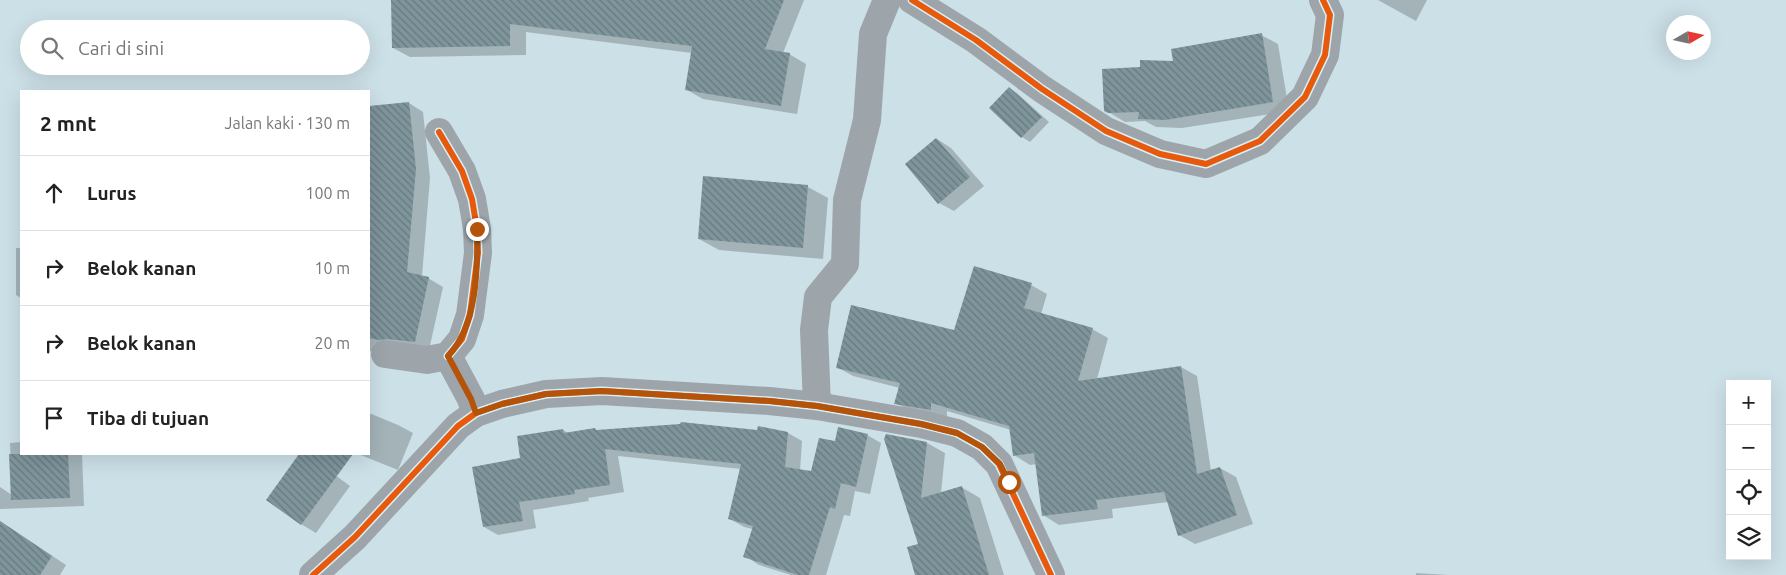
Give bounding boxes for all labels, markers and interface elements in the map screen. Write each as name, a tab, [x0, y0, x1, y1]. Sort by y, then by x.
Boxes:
north arrow	[1666, 15, 1711, 60]
search box	[20, 20, 370, 75]
icon: search	[38, 34, 66, 62]
text: Cari di sini	[78, 37, 164, 59]
text: 2 mnt	[40, 111, 96, 135]
text: Jalan kaki · 130 m	[225, 114, 350, 132]
icon: ahead	[40, 179, 68, 207]
text: Lurus	[87, 182, 136, 204]
text: 100 m	[305, 184, 350, 202]
route end	[466, 218, 489, 241]
icon: right	[40, 254, 68, 282]
text: Belok kanan	[87, 257, 196, 279]
text: 10 m	[314, 259, 350, 277]
icon: right	[40, 329, 68, 357]
text: Belok kanan	[87, 332, 196, 354]
text: 20 m	[314, 334, 350, 352]
map controls	[1726, 380, 1771, 560]
button: +	[1726, 380, 1771, 425]
icon: arrive	[40, 404, 68, 432]
text: Tiba di tujuan	[87, 407, 209, 429]
button: −	[1726, 425, 1771, 470]
button: locate	[1726, 470, 1771, 515]
route start	[998, 471, 1021, 494]
button: layers	[1726, 515, 1771, 560]

